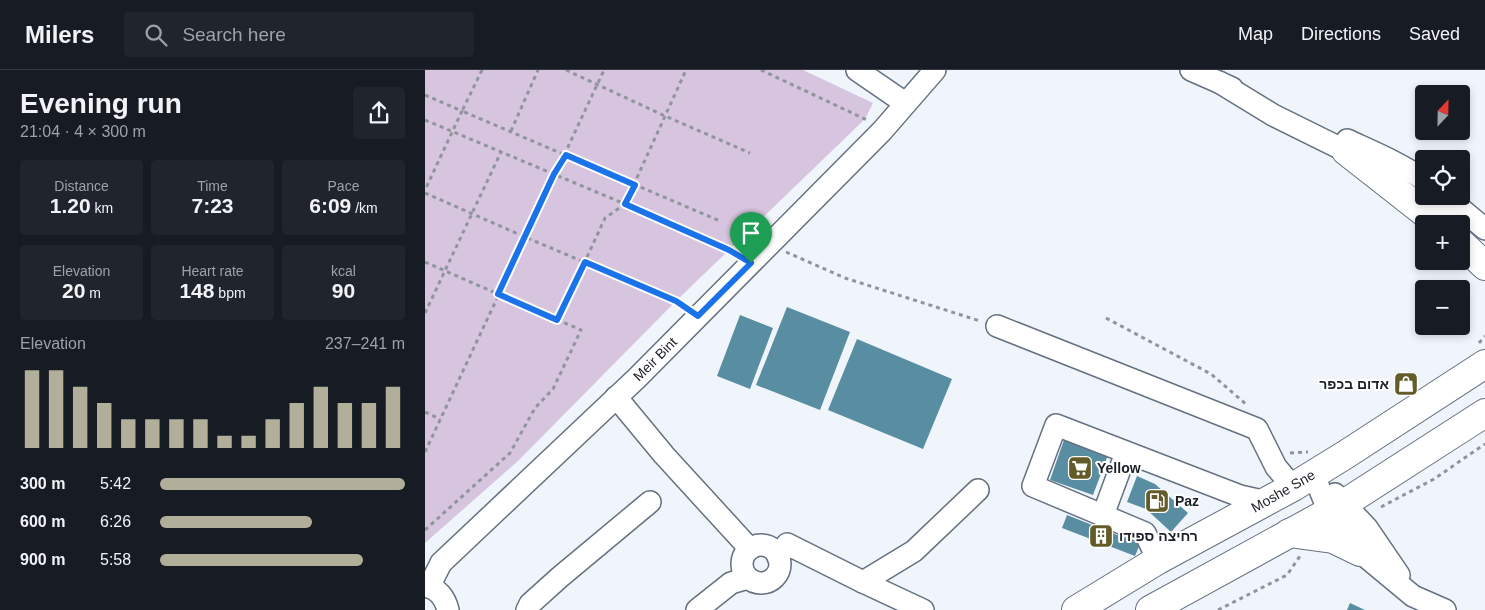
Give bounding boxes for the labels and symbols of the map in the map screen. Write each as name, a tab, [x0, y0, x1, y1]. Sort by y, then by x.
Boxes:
north arrow	[1415, 85, 1470, 140]
pin	[730, 212, 772, 263]
street label: Meir Bint	[630, 334, 680, 384]
shop icon: אדום בכפר	[1393, 371, 1419, 397]
place label: אדום בכפר	[1319, 376, 1389, 392]
supermarket icon: Yellow	[1067, 455, 1093, 481]
place label: Yellow	[1097, 460, 1141, 476]
street label: Moshe Sne	[1248, 466, 1318, 516]
fuel station icon: Paz	[1144, 488, 1170, 514]
place label: Paz	[1175, 493, 1199, 509]
building icon: רחיצה ספידו	[1088, 523, 1114, 549]
place label: רחיצה ספידו	[1119, 528, 1198, 544]

